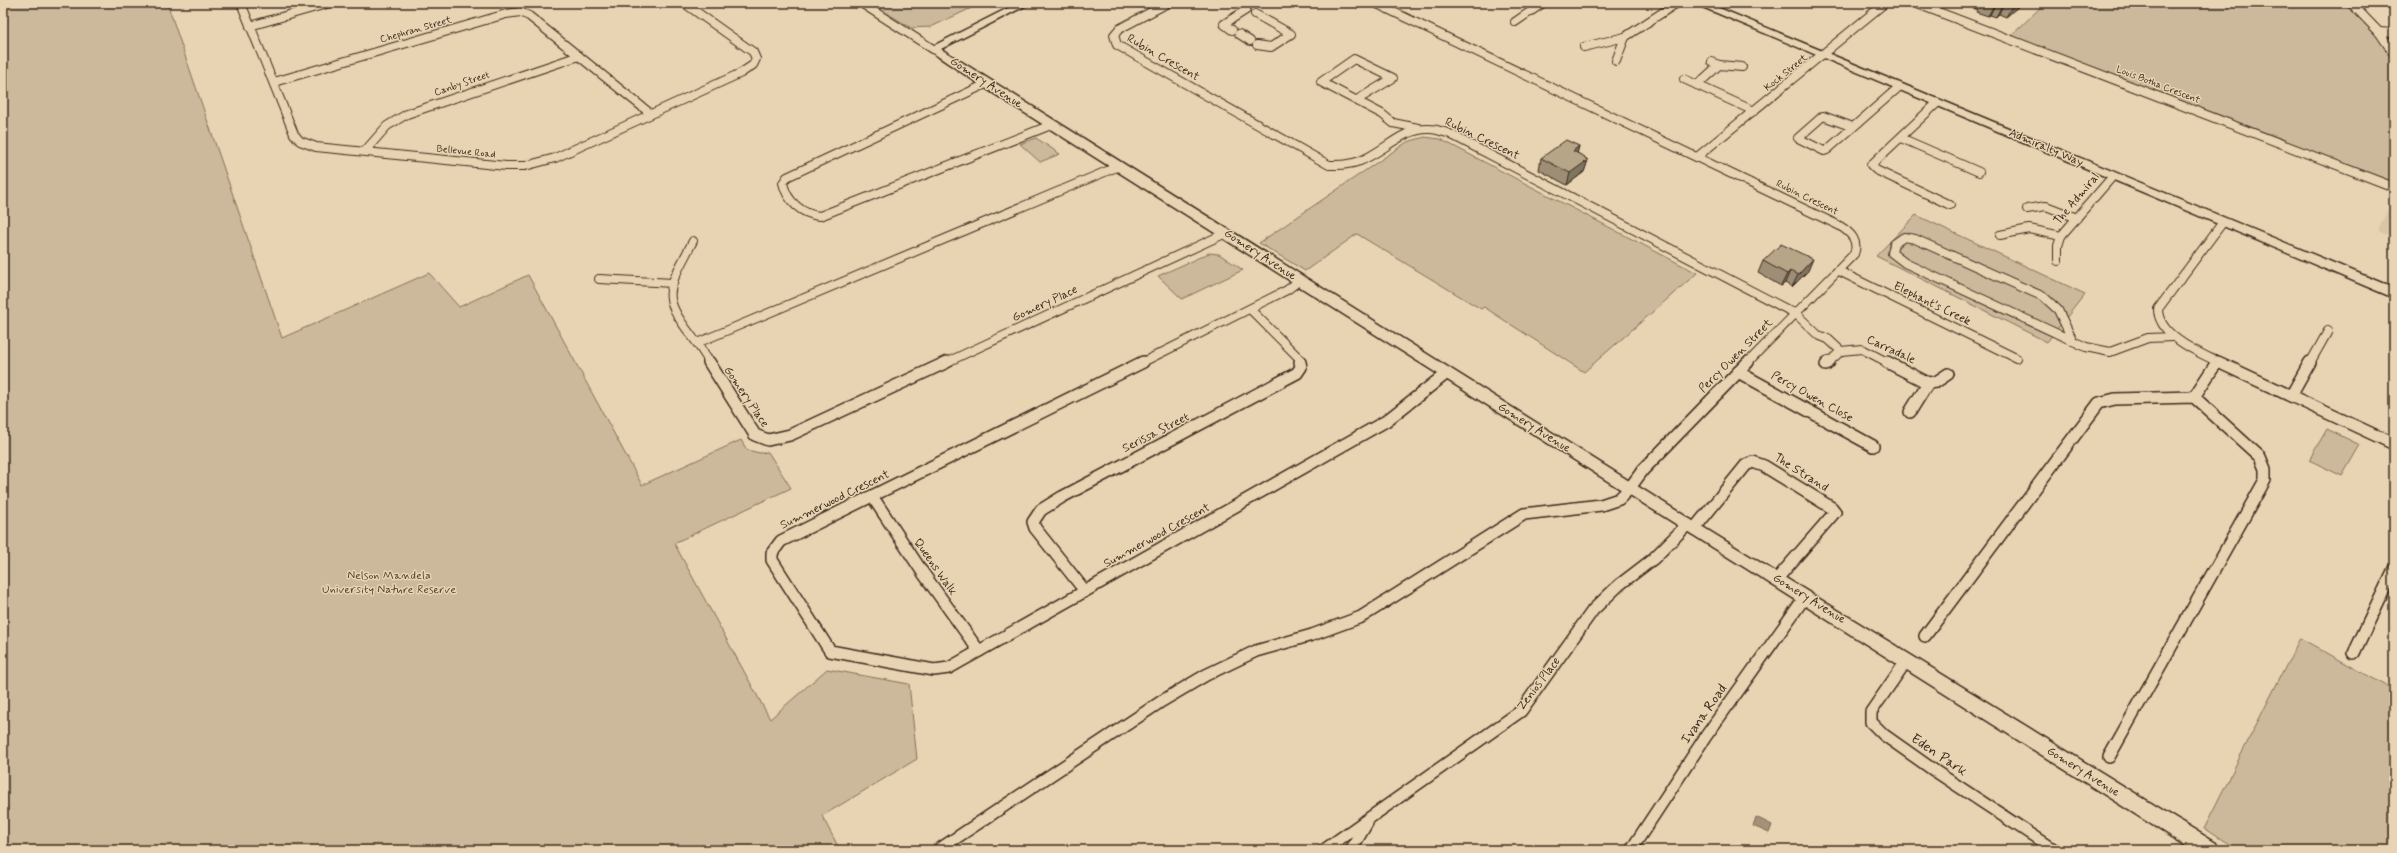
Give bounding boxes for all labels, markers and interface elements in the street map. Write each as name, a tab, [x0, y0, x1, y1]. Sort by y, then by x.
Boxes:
street label: Chephran Street	[379, 14, 453, 46]
street label: Rubin Crescent	[1124, 31, 1202, 85]
street label: Kock Street	[1762, 51, 1810, 94]
street label: Gomery Avenue	[947, 54, 1026, 113]
street label: Louis Botha Crescent	[2114, 63, 2202, 107]
street label: Canby Street	[432, 67, 492, 100]
street label: Rubin Crescent	[1442, 114, 1522, 164]
street label: Admiralty Way	[2006, 125, 2086, 171]
street label: Bellevue Road	[436, 142, 496, 162]
street label: The Admiral	[2050, 169, 2104, 229]
street label: Rubin Crescent	[1774, 177, 1840, 219]
street label: Gomery Avenue	[1221, 226, 1300, 285]
street label: Elephant’s Creek	[1891, 278, 1973, 330]
street label: Gomery Place	[1010, 282, 1080, 326]
street label: Percy Owen Street	[1695, 315, 1777, 397]
street label: Carradale	[1864, 332, 1918, 368]
street label: Gomery Place	[720, 363, 772, 431]
street label: Percy Owen Close	[1768, 368, 1856, 426]
street label: Gomery Avenue	[1494, 399, 1574, 457]
street label: Serissa Street	[1120, 409, 1193, 457]
street label: The Strand	[1771, 450, 1831, 496]
street label: Summerwood Crescent	[778, 466, 893, 533]
street label: Summerwood Crescent	[1101, 500, 1213, 572]
street label: Queens Walk	[910, 535, 961, 599]
park label: Nelson Mandela University Nature Reserve	[322, 568, 456, 598]
street label: Gomery Avenue	[1769, 570, 1849, 628]
street label: Zenios Place	[1514, 654, 1564, 714]
street label: Ivana Road	[1677, 681, 1731, 747]
street label: Eden Park	[1907, 730, 1971, 780]
street label: Gomery Avenue	[2043, 743, 2123, 801]

